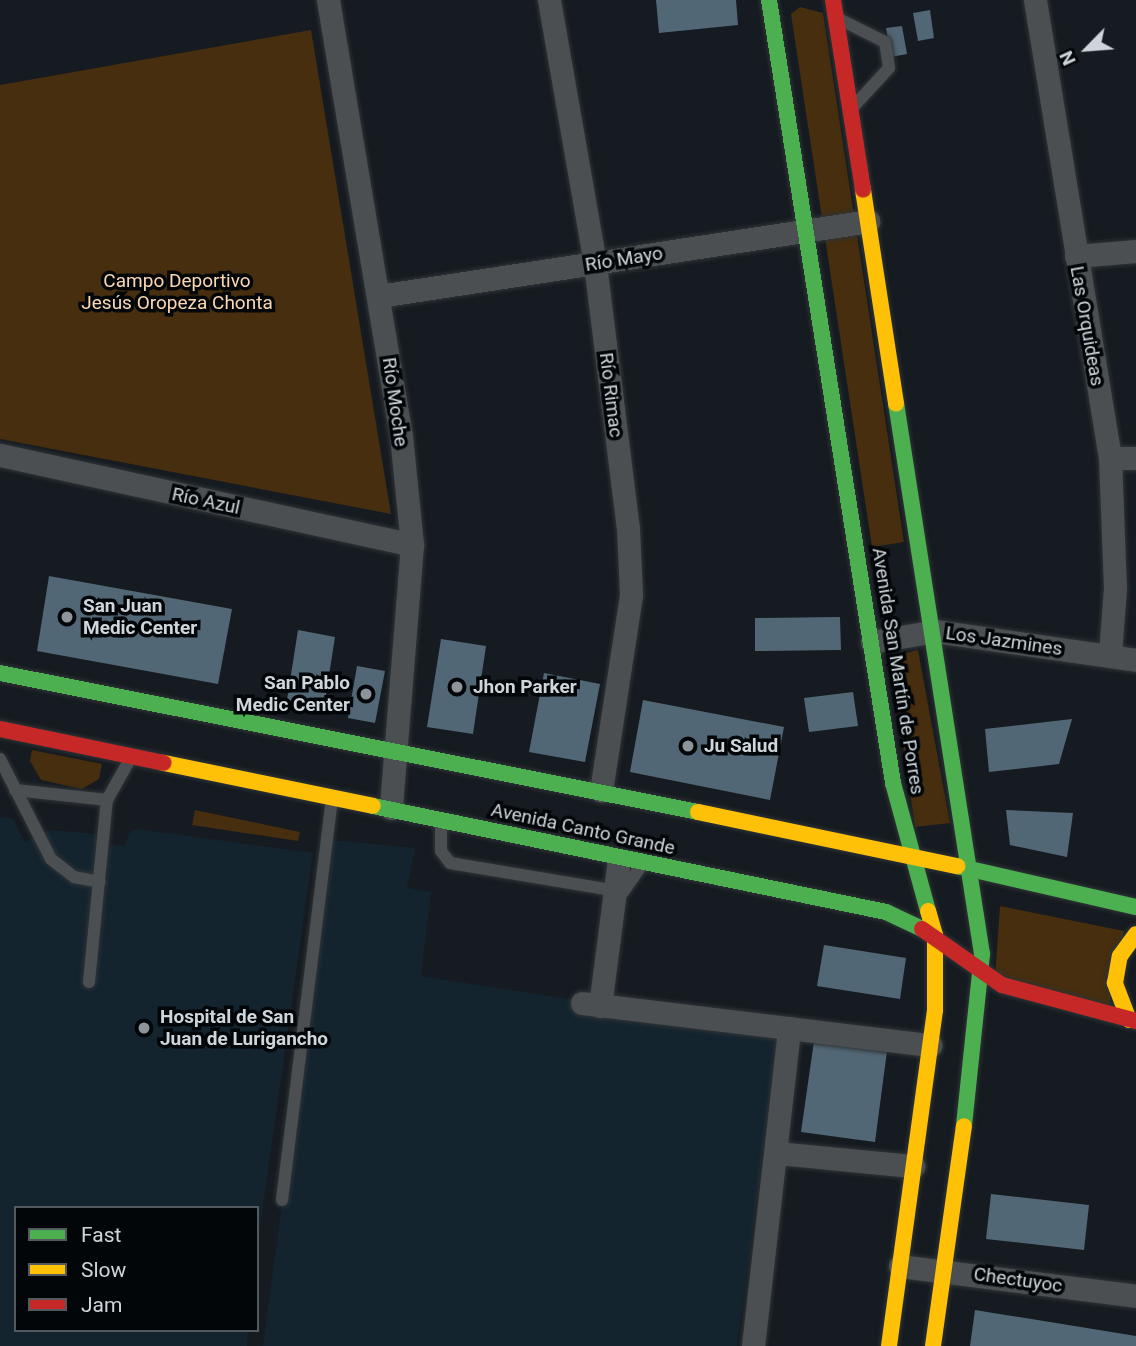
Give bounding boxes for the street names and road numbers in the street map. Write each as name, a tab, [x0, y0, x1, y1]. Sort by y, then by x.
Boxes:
street label: Río Mayo	[583, 242, 665, 276]
street label: Las Orquideas	[1065, 264, 1109, 388]
street label: Río Rimac	[594, 351, 628, 439]
street label: Río Moche	[377, 356, 413, 448]
street label: Río Azul	[170, 483, 242, 519]
street label: Avenida San Martín de Porres	[867, 546, 929, 796]
street label: Los Jazmines	[944, 622, 1064, 660]
street label: Avenida Canto Grande	[489, 798, 677, 860]
street label: Chectuyoc	[972, 1263, 1064, 1297]

